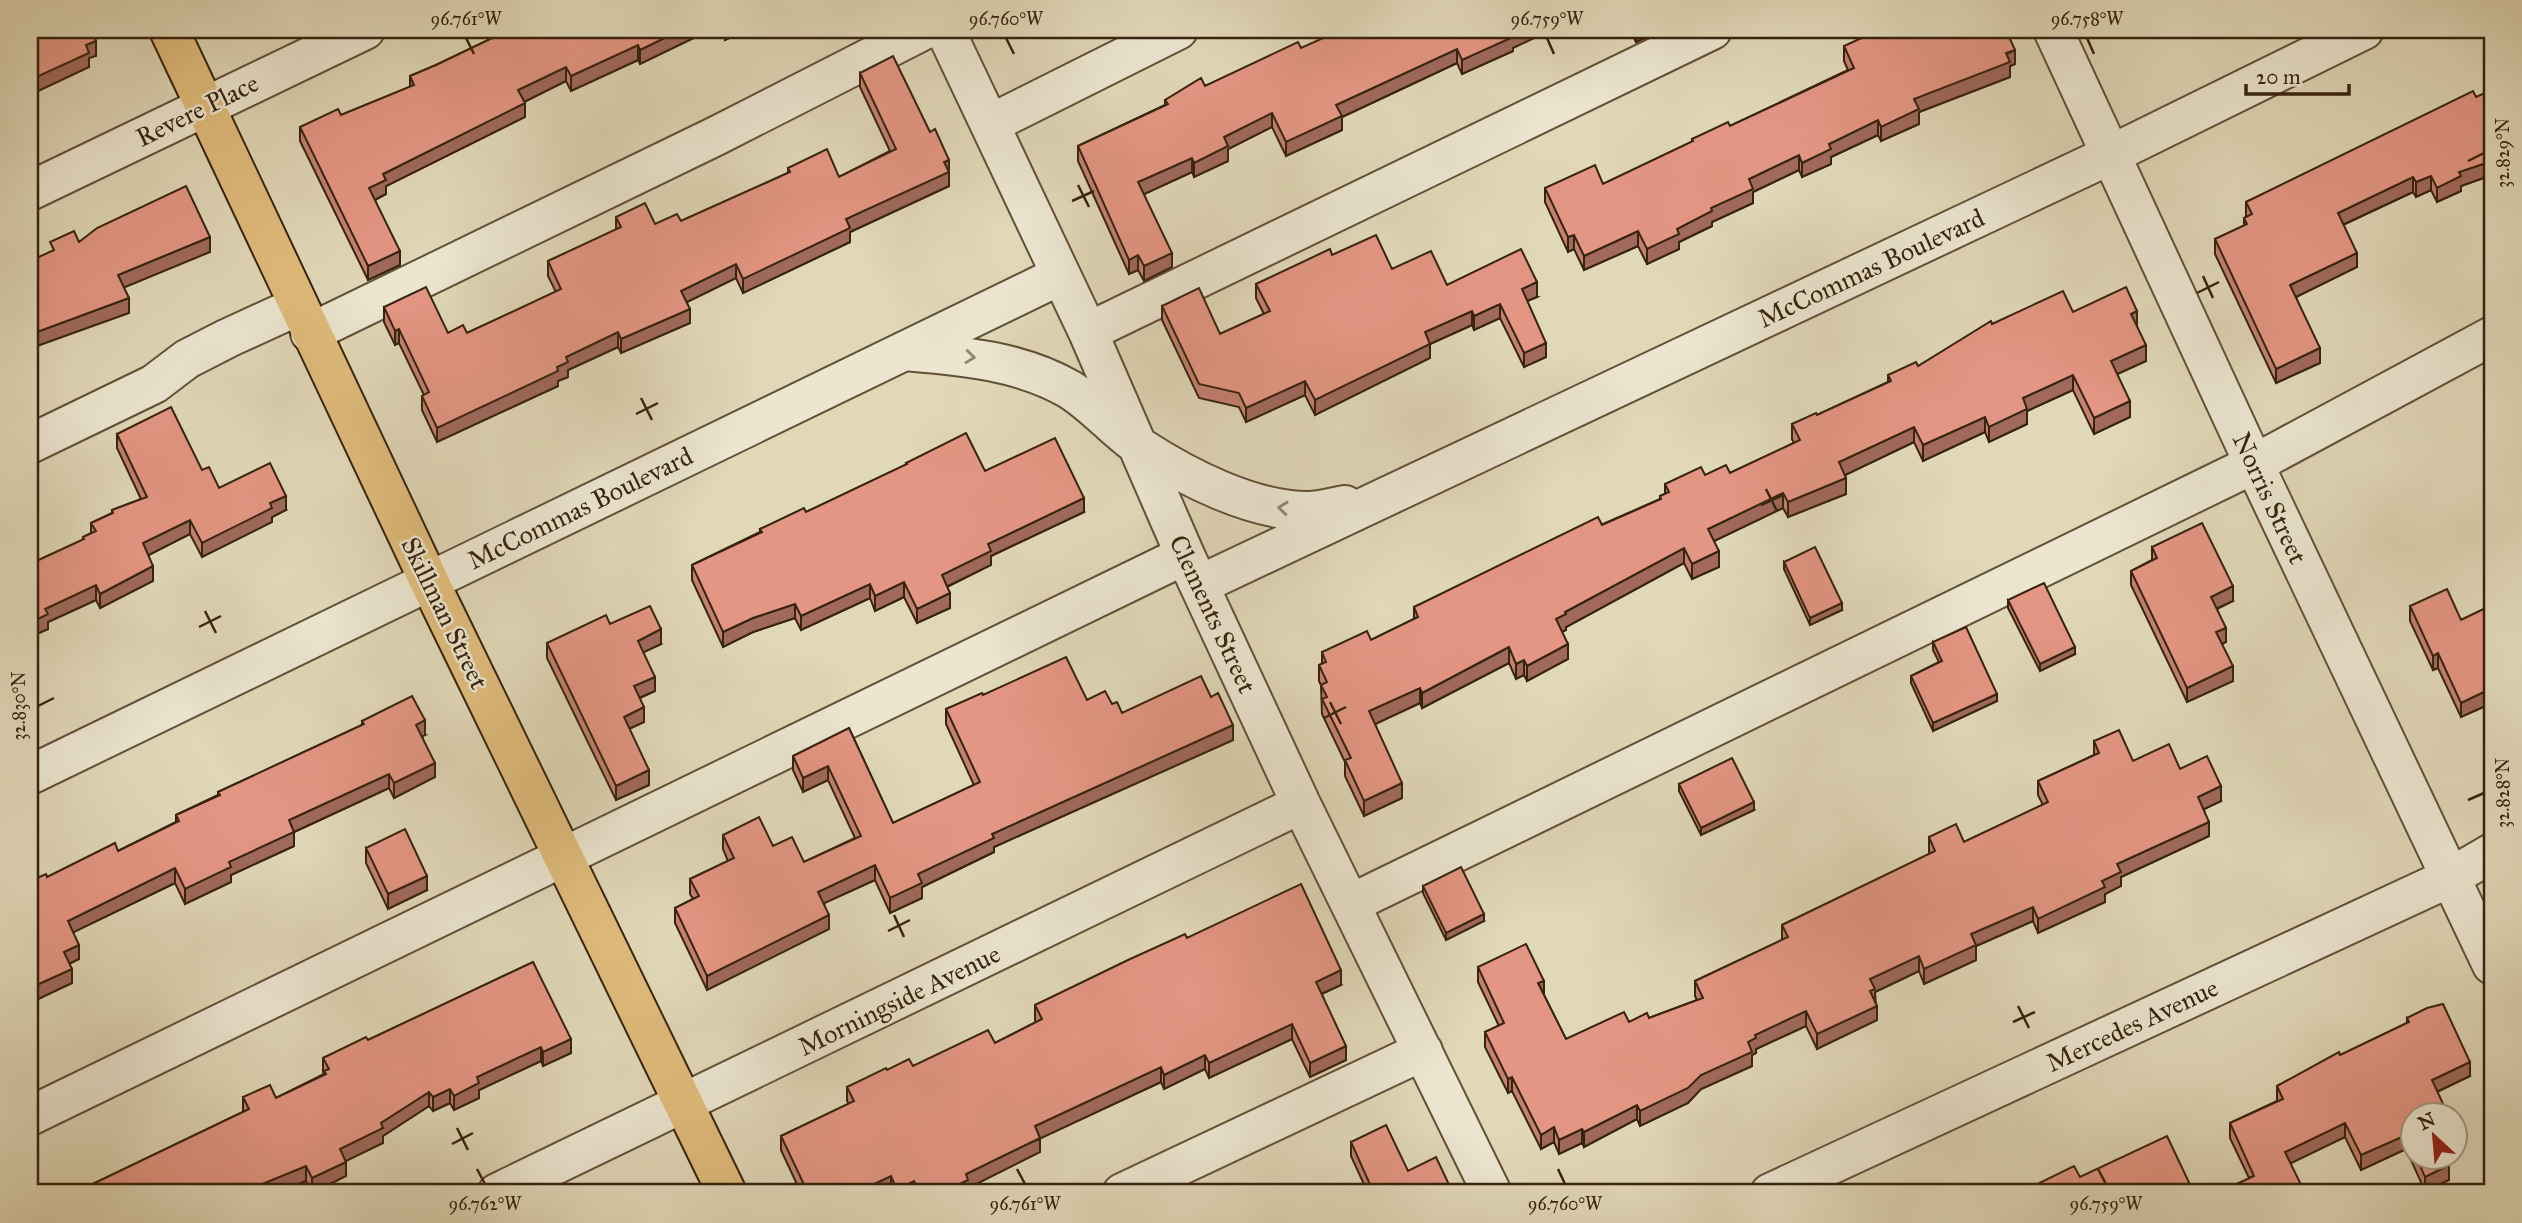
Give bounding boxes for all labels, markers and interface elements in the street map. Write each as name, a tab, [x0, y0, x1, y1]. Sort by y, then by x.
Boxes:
text: 96.761°W	[431, 8, 502, 30]
text: 96.760°W	[969, 8, 1044, 30]
text: 96.759°W	[1511, 8, 1584, 30]
text: 96.758°W	[2051, 8, 2124, 30]
scale bar	[2246, 52, 2349, 96]
text: 20 m	[2256, 64, 2301, 90]
street label: Revere Place	[130, 66, 264, 153]
text: 32.829°N	[2492, 118, 2514, 188]
street label: McCommas Boulevard	[1753, 201, 1989, 335]
one-way arrow	[964, 350, 976, 365]
street label: Norris Street	[2226, 427, 2314, 569]
street label: McCommas Boulevard	[462, 440, 698, 576]
one-way arrow	[1277, 501, 1288, 516]
street label: Clements Street	[1162, 530, 1264, 698]
street label: Skillman Street	[394, 532, 496, 694]
text: 32.830°N	[8, 671, 30, 741]
text: 32.828°N	[2492, 758, 2514, 828]
street label: Morningside Avenue	[793, 937, 1005, 1063]
street label: Mercedes Avenue	[2041, 971, 2223, 1079]
north arrow	[2400, 1100, 2470, 1170]
text: N	[2414, 1107, 2439, 1135]
text: 96.762°W	[449, 1193, 522, 1215]
text: 96.761°W	[990, 1193, 1061, 1215]
text: 96.760°W	[1528, 1193, 1603, 1215]
text: 96.759°W	[2070, 1193, 2143, 1215]

